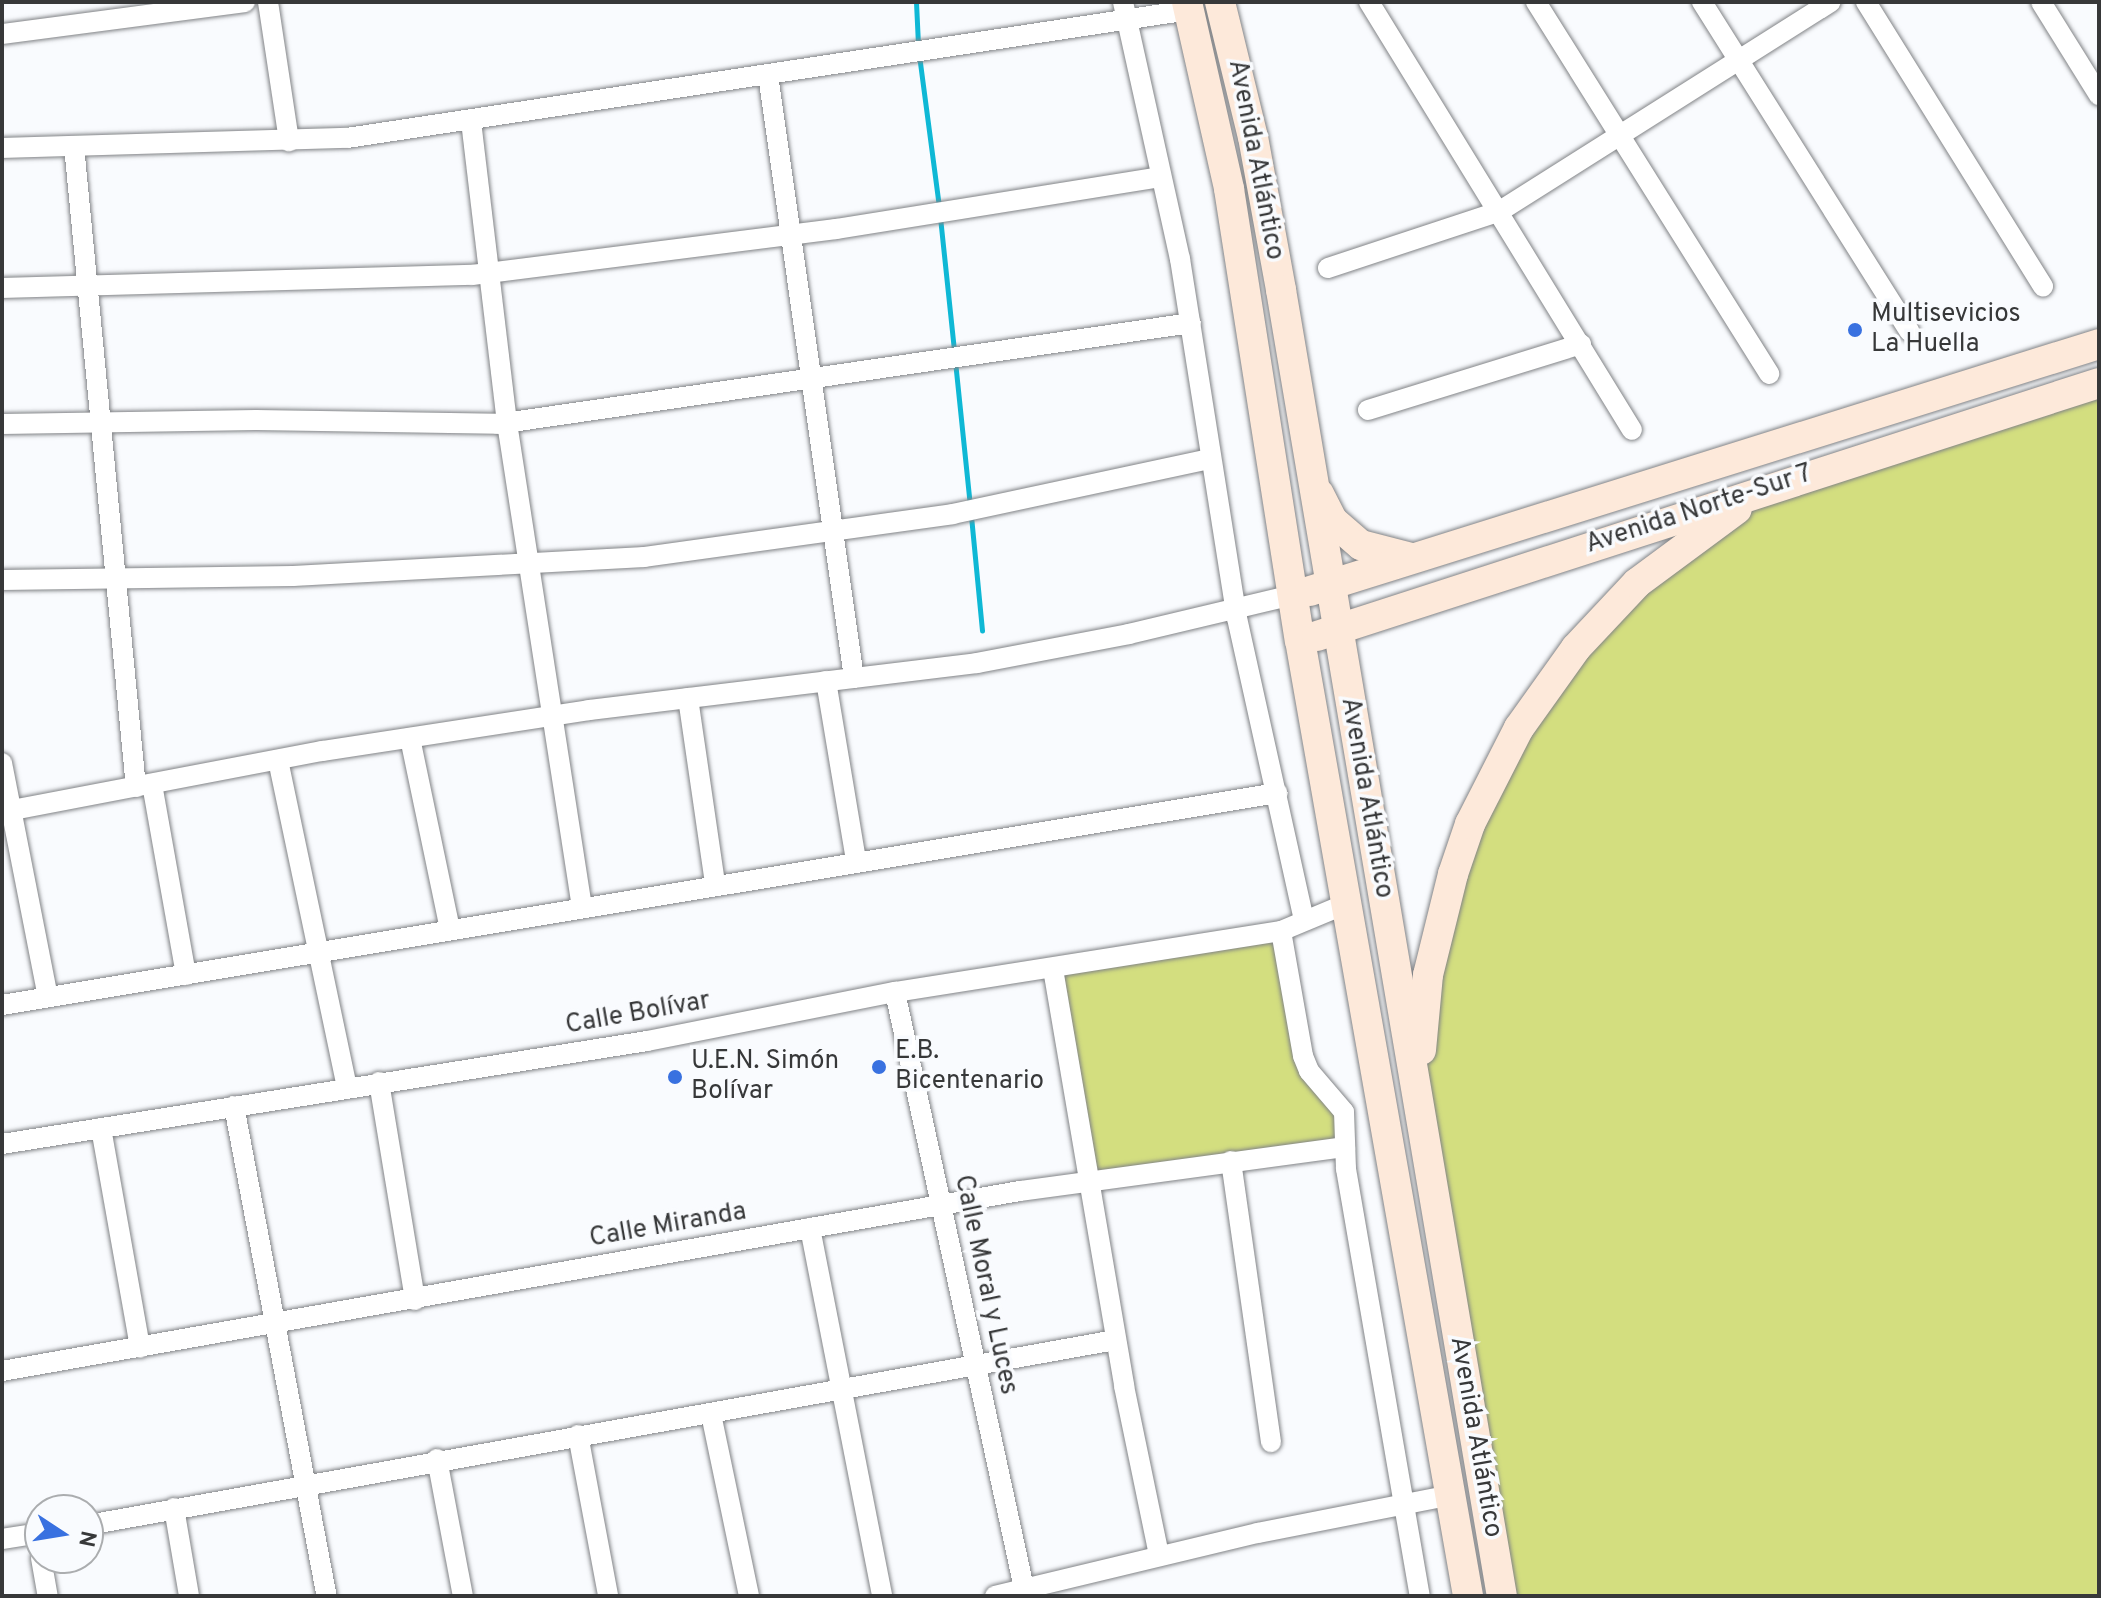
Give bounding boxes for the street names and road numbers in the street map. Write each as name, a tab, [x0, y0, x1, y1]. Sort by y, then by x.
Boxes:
street label: Avenida Atlántico	[1220, 57, 1290, 263]
street label: Avenida Norte-Sur 7	[1582, 459, 1816, 561]
street label: Avenida Atlántico	[1333, 695, 1399, 901]
street label: Calle Bolívar	[563, 986, 713, 1042]
street label: Calle Moral y Luces	[946, 1172, 1024, 1398]
street label: Calle Miranda	[587, 1197, 749, 1255]
street label: Avenida Atlántico	[1442, 1334, 1508, 1540]

